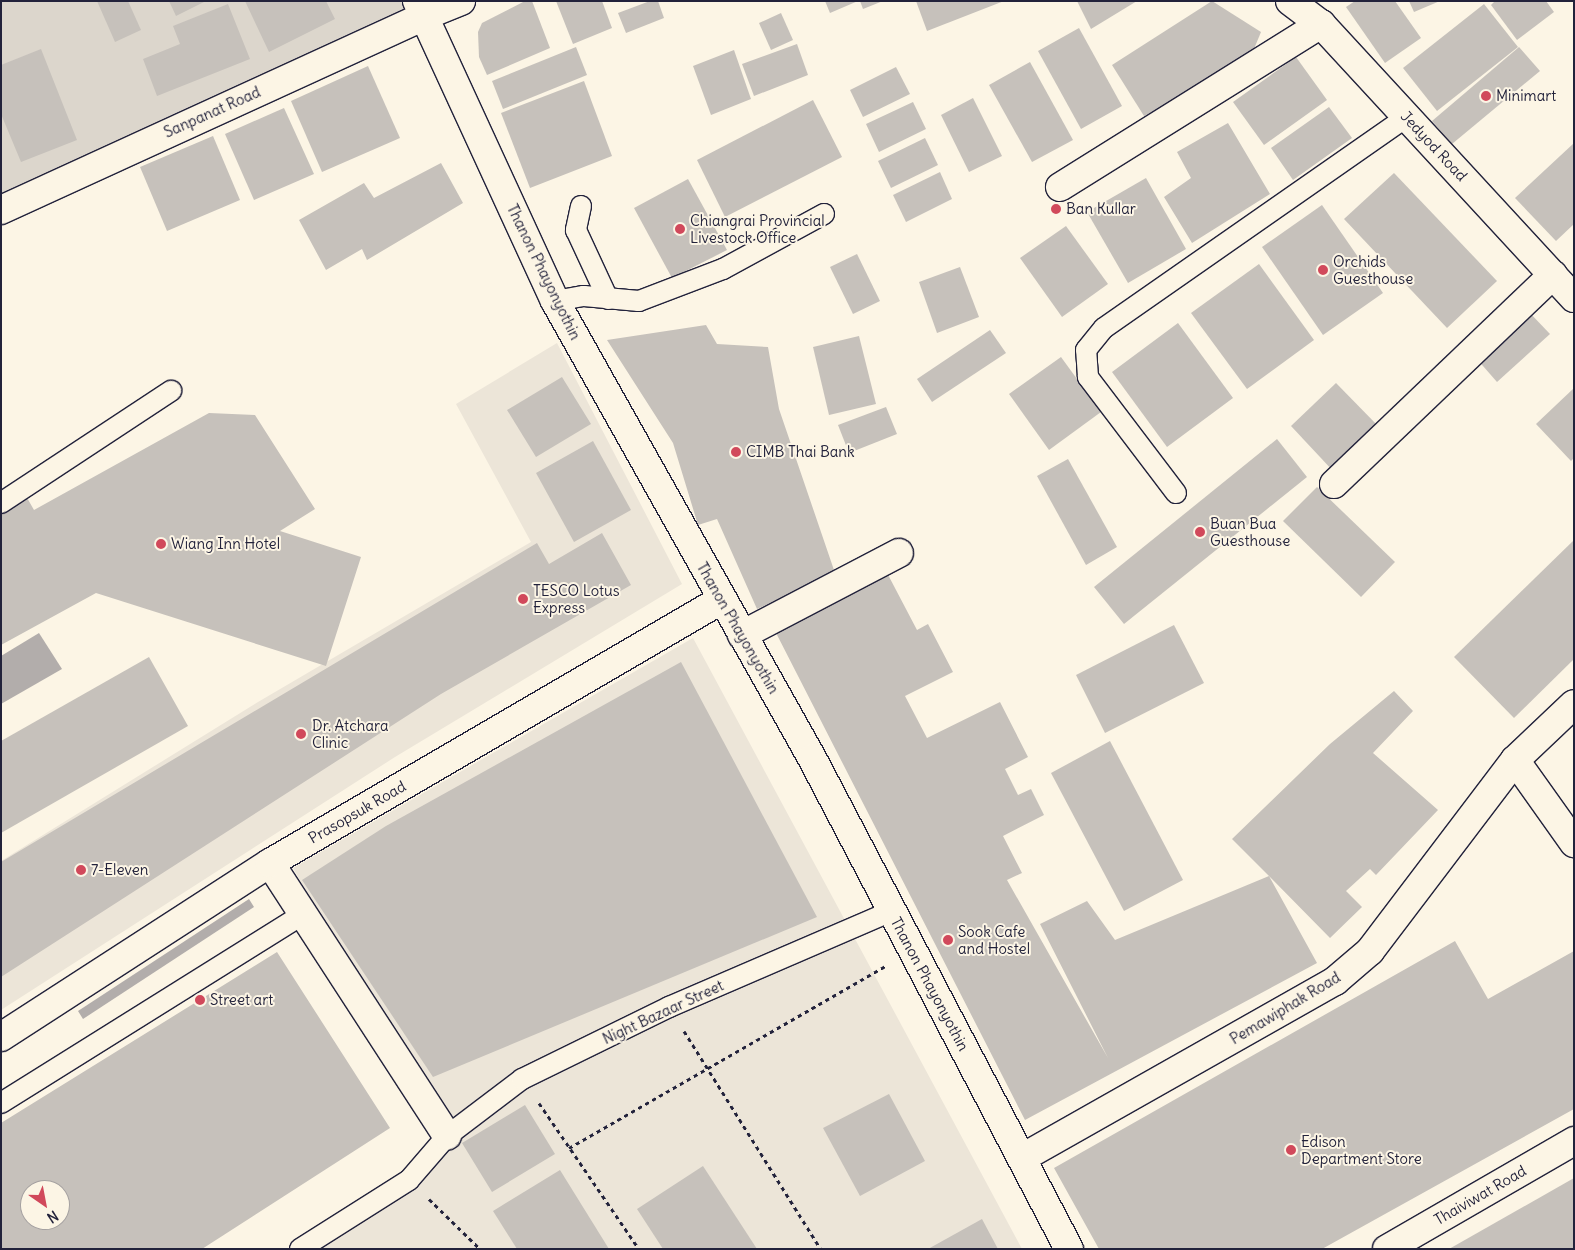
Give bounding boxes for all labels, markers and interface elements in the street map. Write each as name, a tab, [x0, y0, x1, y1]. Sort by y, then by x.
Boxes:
street label: Sanpanat Road	[161, 83, 263, 141]
place label: Minimart	[1496, 87, 1556, 105]
marker: Minimart	[1480, 90, 1492, 102]
street label: Jedyod Road	[1397, 107, 1471, 185]
place label: Ban Kullar	[1066, 200, 1136, 218]
street label: Thanon Phayonyothin	[503, 201, 585, 343]
marker: Ban Kullar	[1050, 203, 1062, 215]
place label: Chiangrai Provincial Livestock Office	[690, 211, 825, 246]
marker: Chiangrai Provincial Livestock Office	[674, 223, 686, 235]
place label: Orchids Guesthouse	[1333, 252, 1413, 287]
marker: Orchids Guesthouse	[1317, 264, 1329, 276]
place label: CIMB Thai Bank	[746, 443, 855, 461]
marker: CIMB Thai Bank	[730, 446, 742, 458]
place label: Buan Bua Guesthouse	[1210, 514, 1290, 549]
marker: Buan Bua Guesthouse	[1194, 526, 1206, 538]
place label: Wiang Inn Hotel	[171, 535, 280, 553]
marker: Wiang Inn Hotel	[155, 538, 167, 550]
street label: Thanon Phayonyothin	[693, 559, 783, 697]
place label: TESCO Lotus Express	[533, 581, 620, 616]
marker: TESCO Lotus Express	[517, 593, 529, 605]
place label: Dr. Atchara Clinic	[312, 716, 388, 751]
marker: Dr. Atchara Clinic	[294, 727, 308, 741]
street label: Prasopsuk Road	[305, 777, 409, 847]
place label: 7-Eleven	[91, 861, 149, 879]
marker: 7-Eleven	[75, 864, 87, 876]
street label: Thanon Phayonyothin	[887, 914, 973, 1054]
place label: Sook Cafe and Hostel	[958, 922, 1030, 957]
marker: Sook Cafe and Hostel	[942, 934, 954, 946]
street label: Pemawiphak Road	[1227, 968, 1343, 1048]
street label: Night Bazaar Street	[600, 976, 726, 1048]
place label: Street art	[210, 991, 273, 1009]
marker: Street art	[194, 994, 206, 1006]
place label: Edison Department Store	[1301, 1132, 1422, 1167]
marker: Edison Department Store	[1285, 1144, 1297, 1156]
street label: Thaiviwat Road	[1431, 1161, 1529, 1229]
north arrow	[20, 1180, 70, 1230]
text: N	[44, 1207, 62, 1227]

